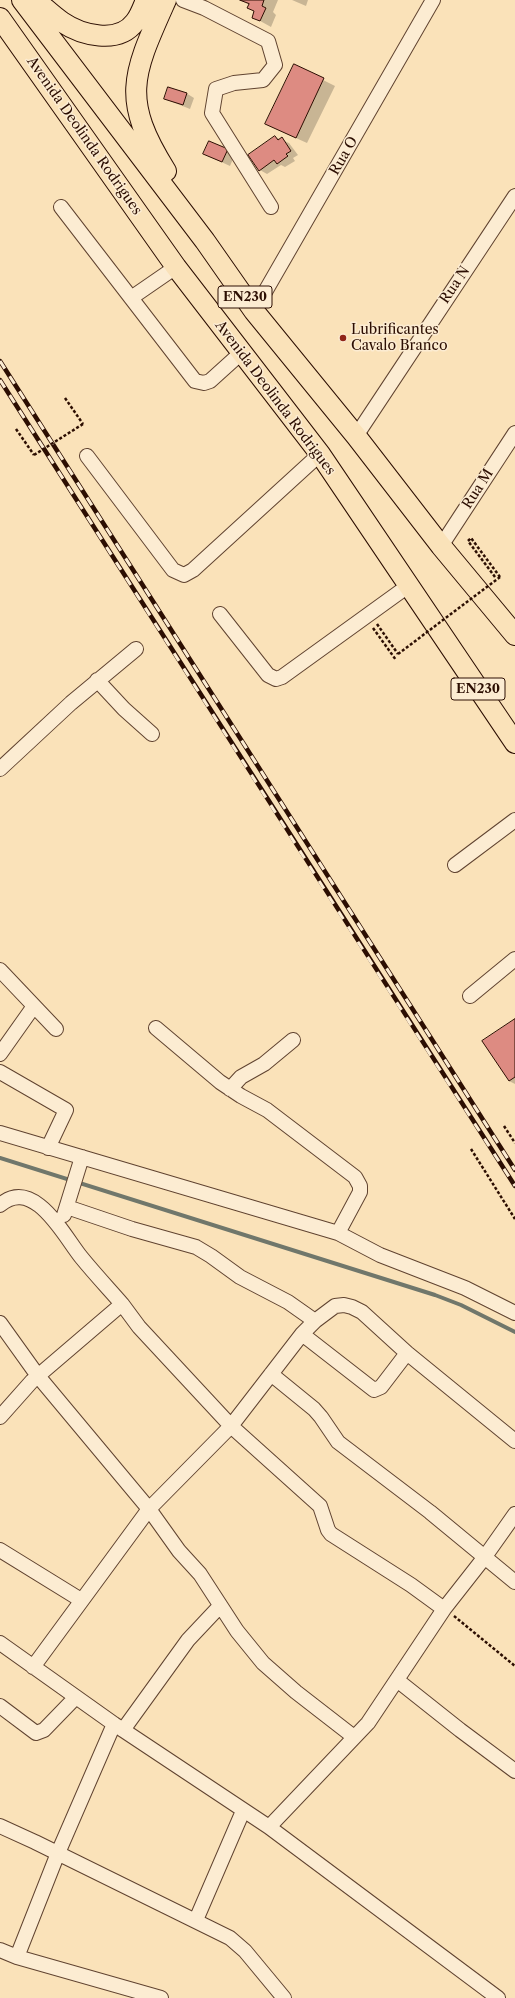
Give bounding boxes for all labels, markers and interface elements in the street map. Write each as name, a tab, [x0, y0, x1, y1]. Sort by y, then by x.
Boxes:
street label: Avenida Deolinda Rodrigues	[23, 54, 145, 218]
street label: Rua O	[326, 134, 362, 178]
street label: Rua N	[436, 263, 474, 307]
road number: EN230	[218, 286, 272, 308]
street label: Avenida Deolinda Rodrigues	[211, 317, 339, 479]
place label: Lubrificantes Cavalo Branco	[351, 322, 447, 354]
marker: Lubrificantes Cavalo Branco	[338, 333, 348, 343]
street label: Rua M	[459, 466, 497, 512]
road number: EN230	[451, 678, 505, 700]

